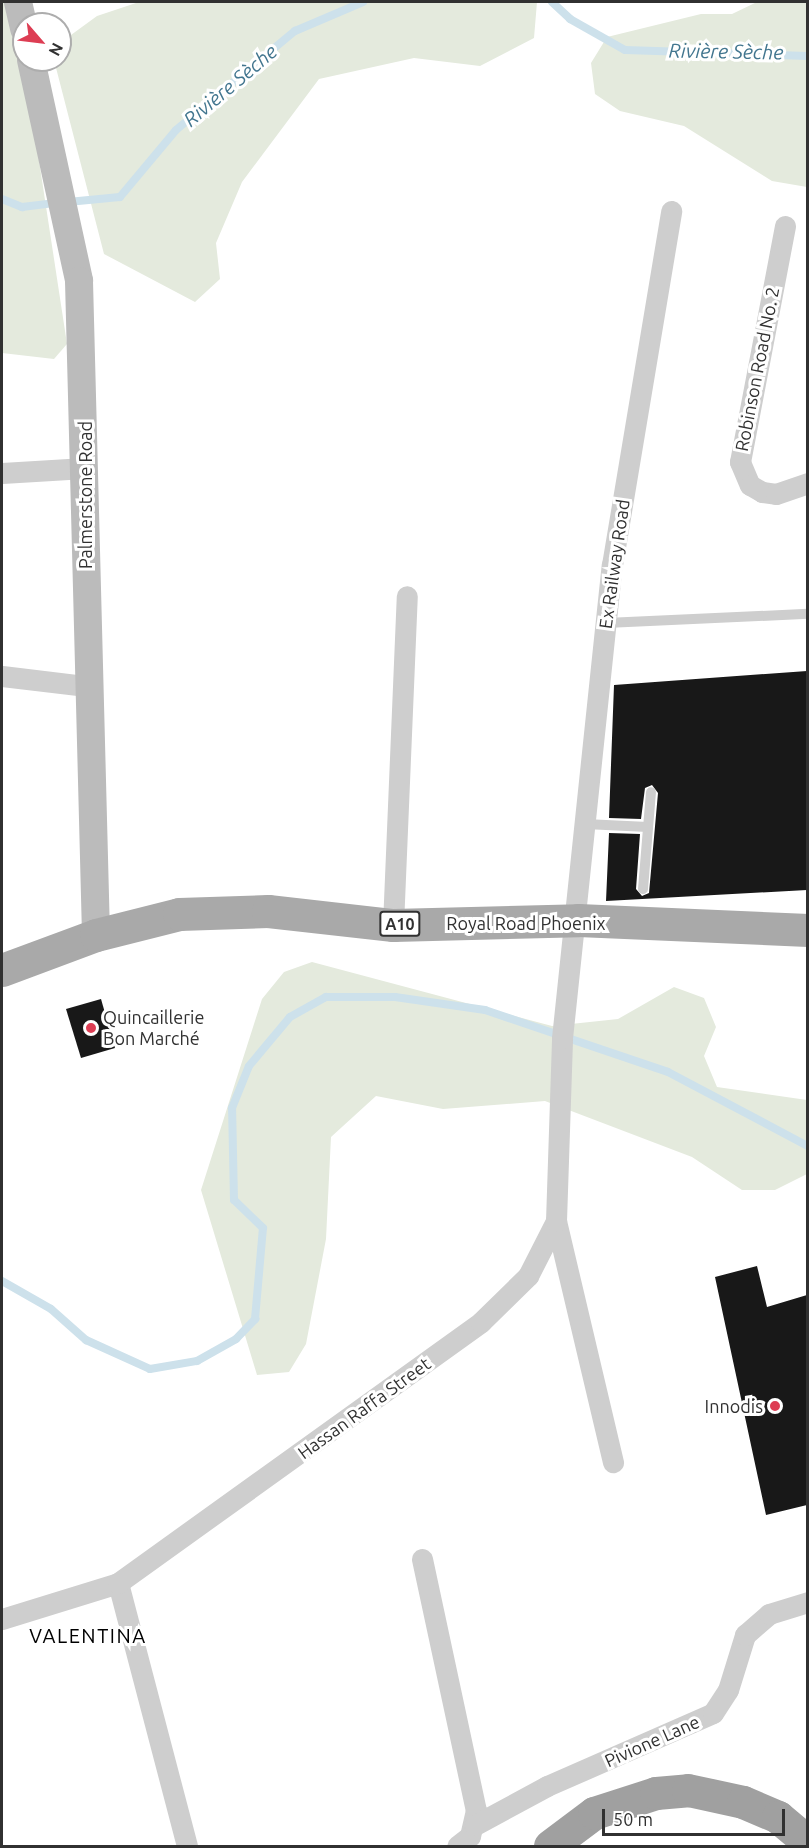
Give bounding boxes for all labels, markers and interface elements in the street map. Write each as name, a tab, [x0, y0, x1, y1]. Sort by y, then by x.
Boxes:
north arrow	[12, 12, 72, 72]
water label: Rivière Sèche	[668, 38, 784, 64]
water label: Rivière Sèche	[178, 39, 282, 131]
text: N	[45, 40, 67, 59]
street label: Robinson Road No. 2	[730, 285, 784, 453]
street label: Palmerstone Road	[74, 421, 96, 569]
street label: Ex Railway Road	[594, 498, 634, 630]
road number: A10	[379, 911, 421, 937]
street label: Royal Road Phoenix	[446, 912, 606, 934]
place label: Quincaillerie Bon Marché	[103, 1007, 204, 1050]
marker: Quincaillerie Bon Marché	[84, 1021, 98, 1035]
street label: Hassan Raffa Street	[293, 1353, 435, 1463]
place label: Innodis	[705, 1395, 763, 1417]
marker: Innodis	[768, 1399, 782, 1413]
district label: VALENTINA	[29, 1623, 147, 1647]
street label: Pivione Lane	[601, 1710, 703, 1772]
scale bar	[605, 1797, 788, 1835]
text: 50 m	[613, 1809, 653, 1829]

